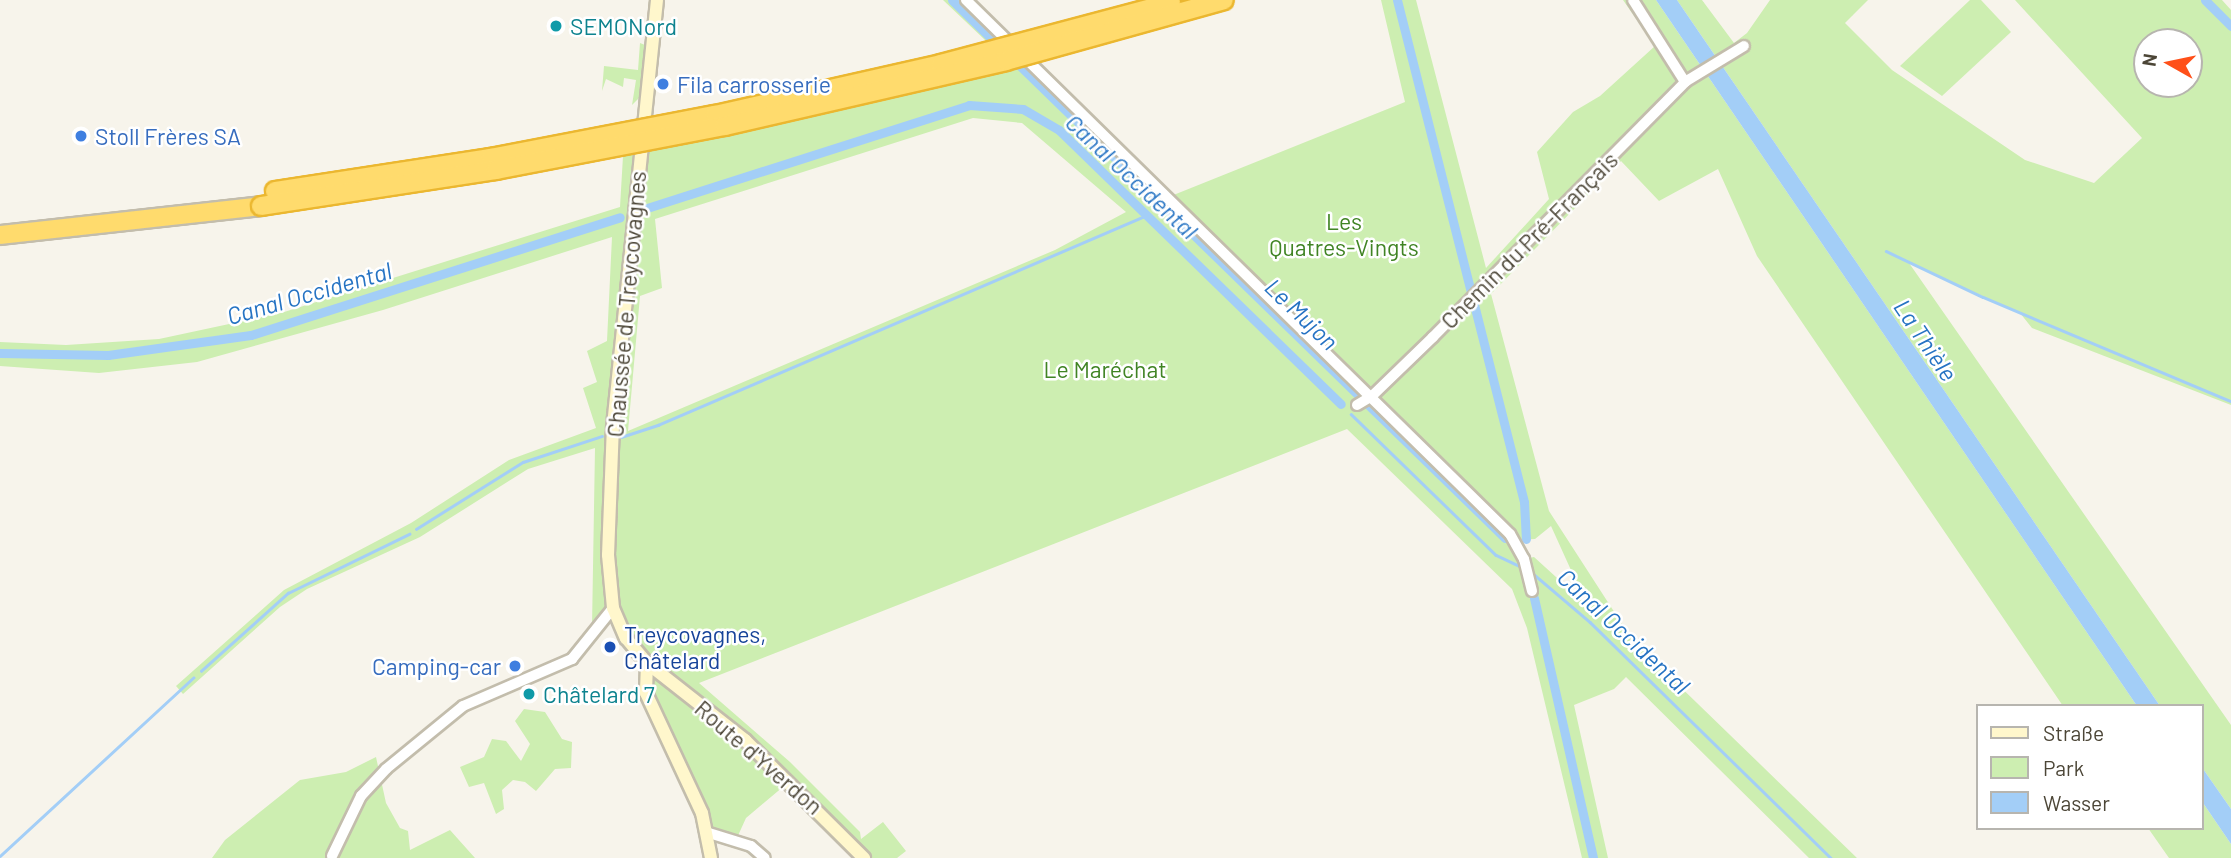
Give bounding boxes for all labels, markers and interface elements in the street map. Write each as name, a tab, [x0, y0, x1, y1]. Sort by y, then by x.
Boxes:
place label: SEMONord	[570, 12, 677, 40]
marker: SEMONord	[548, 18, 564, 34]
north arrow	[2133, 28, 2203, 98]
text: N	[2136, 52, 2161, 68]
place label: Fila carrosserie	[677, 70, 831, 98]
marker: Fila carrosserie	[655, 76, 671, 92]
water label: Canal Occidental	[1060, 107, 1204, 245]
place label: Stoll Frères SA	[95, 122, 241, 150]
marker: Stoll Frères SA	[73, 128, 89, 144]
street label: Chemin du Pré-Français	[1435, 146, 1623, 334]
street label: Chaussée de Treycovagnes	[601, 170, 651, 438]
park label: Les Quatres-Vingts	[1269, 207, 1419, 261]
water label: Canal Occidental	[223, 256, 395, 330]
water label: Le Mujon	[1259, 272, 1345, 356]
water label: La Thièle	[1888, 294, 1964, 386]
park label: Le Maréchat	[1043, 355, 1167, 383]
water label: Canal Occidental	[1552, 562, 1696, 700]
place label: Treycovagnes, Châtelard	[624, 620, 766, 674]
marker: Treycovagnes, Châtelard	[602, 639, 618, 655]
place label: Camping-car	[372, 652, 501, 680]
marker: Camping-car	[507, 658, 523, 674]
place label: Châtelard 7	[543, 680, 655, 708]
marker: Châtelard 7	[521, 686, 537, 702]
street label: Route d'Yverdon	[690, 694, 828, 820]
legend	[1976, 704, 2203, 830]
text: Straße	[2043, 720, 2104, 745]
text: Park	[2043, 755, 2084, 780]
text: Wasser	[2043, 790, 2110, 815]

